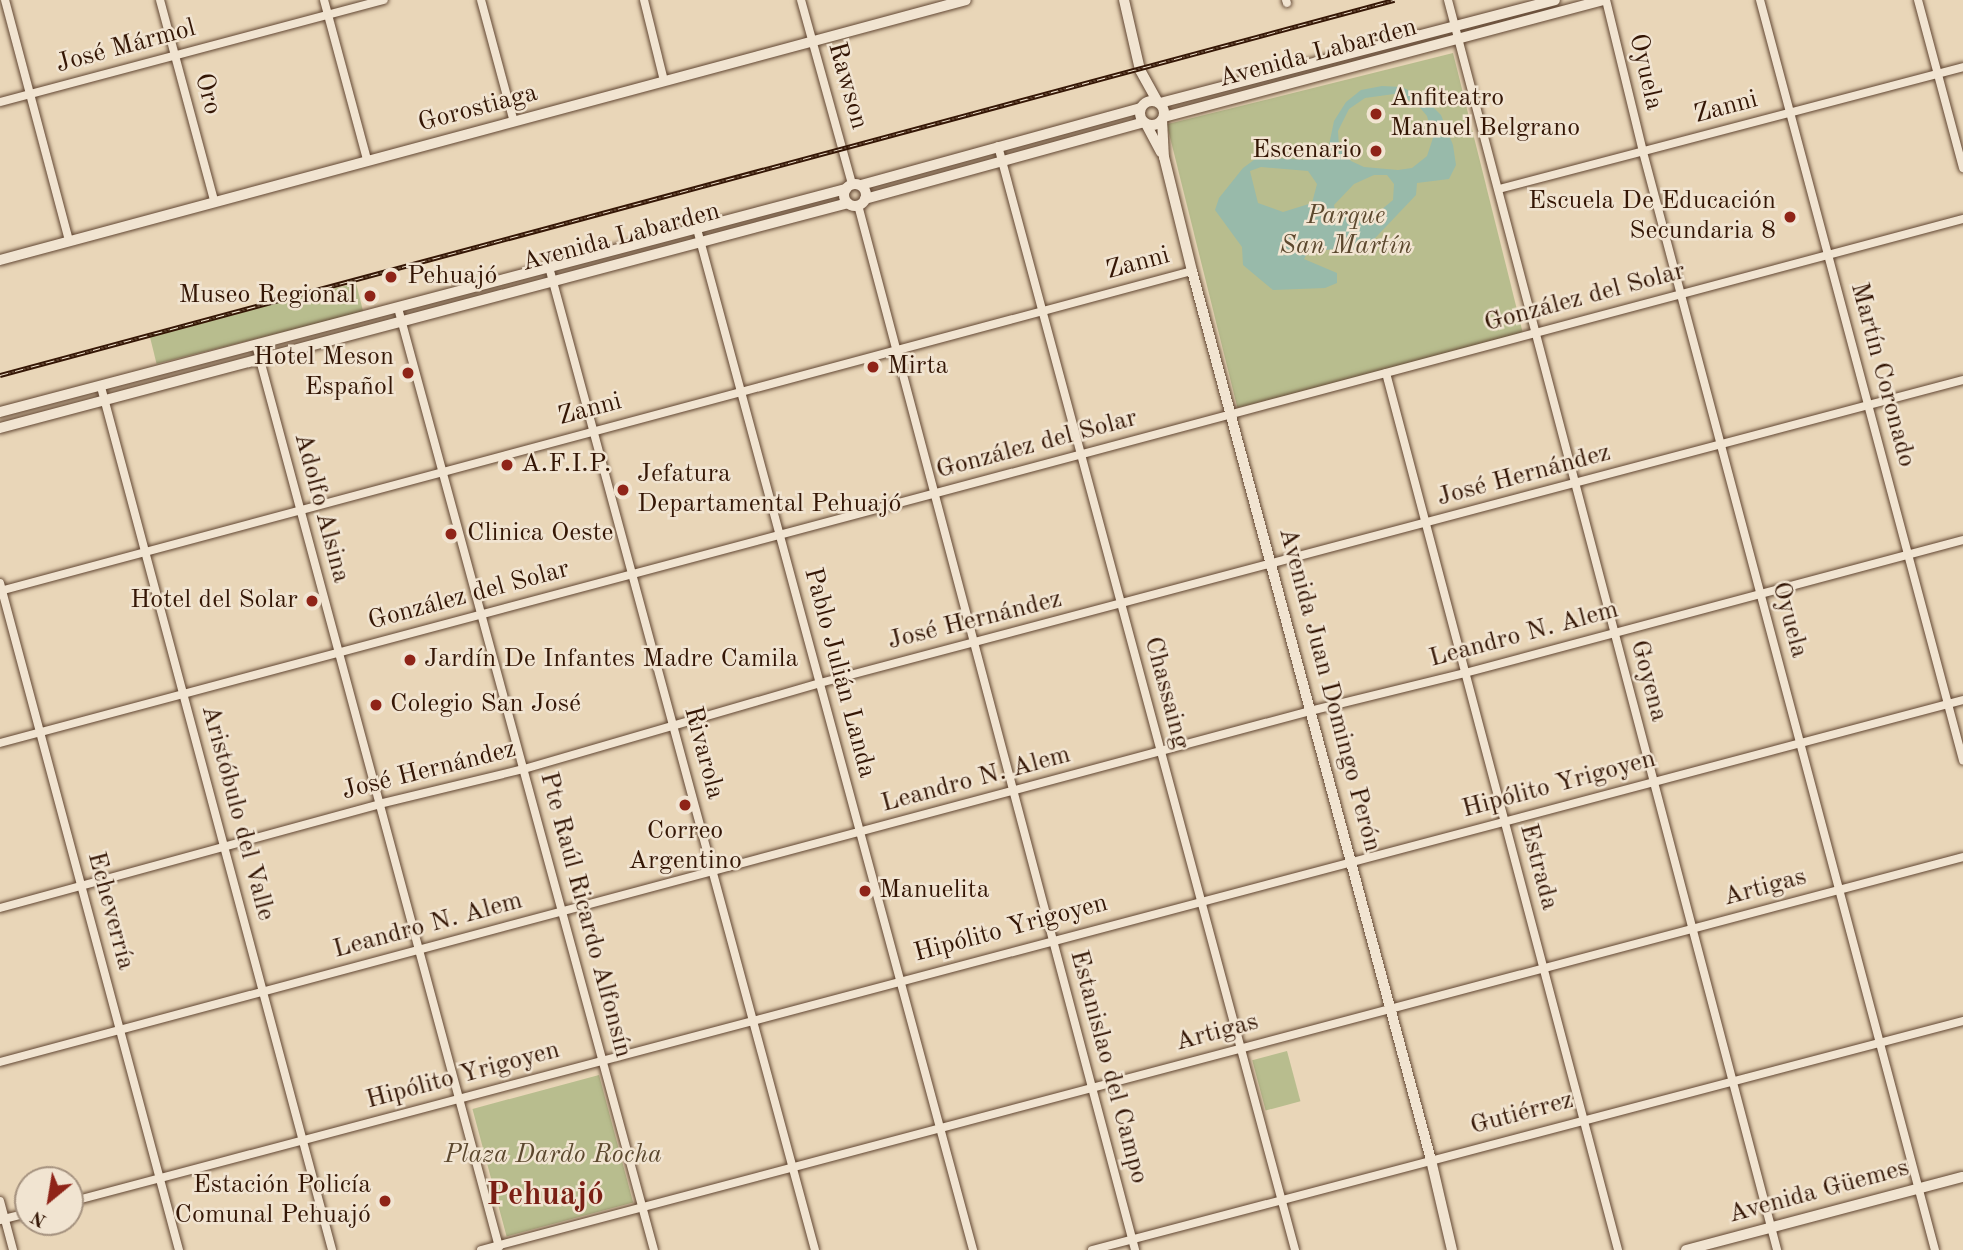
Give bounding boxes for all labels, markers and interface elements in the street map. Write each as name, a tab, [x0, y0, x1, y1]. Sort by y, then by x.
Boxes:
street label: José Mármol	[53, 13, 199, 81]
street label: Avenida Labarden	[1215, 13, 1421, 95]
street label: Oyuela	[1621, 31, 1669, 113]
street label: Rawson	[820, 39, 874, 133]
street label: Oro	[187, 70, 227, 118]
street label: Gorostiaga	[415, 78, 541, 140]
place label: Anfiteatro Manuel Belgrano	[1390, 83, 1580, 144]
street label: Zanni	[1691, 85, 1761, 131]
marker: Anfiteatro Manuel Belgrano	[1368, 106, 1384, 122]
place label: Escenario	[1252, 135, 1362, 167]
marker: Escenario	[1368, 143, 1384, 159]
place label: Escuela De Educación Secundaria 8	[1528, 186, 1776, 248]
street label: Avenida Labarden	[518, 197, 724, 279]
park label: Parque San Martín	[1280, 201, 1412, 262]
marker: Escuela De Educación Secundaria 8	[1782, 209, 1798, 225]
street label: Zanni	[1103, 241, 1173, 287]
street label: González del Solar	[1481, 256, 1689, 340]
place label: Pehuajó	[407, 261, 497, 293]
marker: Pehuajó	[381, 267, 401, 287]
street label: Martín Coronado	[1842, 279, 1922, 471]
place label: Museo Regional	[178, 280, 356, 312]
marker: Museo Regional	[362, 288, 378, 304]
place label: Hotel Meson Español	[253, 342, 394, 404]
place label: Mirta	[887, 351, 948, 383]
marker: Mirta	[865, 359, 881, 375]
marker: Hotel Meson Español	[400, 365, 416, 381]
street label: Zanni	[555, 387, 625, 433]
street label: González del Solar	[933, 403, 1141, 487]
street label: Adolfo Alsina	[286, 429, 356, 587]
street label: José Hernández	[1434, 438, 1614, 514]
place label: A.F.I.P.	[521, 449, 611, 481]
marker: A.F.I.P.	[499, 457, 515, 473]
place label: Jefatura Departamental Pehuajó	[637, 459, 901, 520]
marker: Jefatura Departamental Pehuajó	[615, 482, 631, 498]
place label: Clinica Oeste	[467, 518, 613, 550]
marker: Clinica Oeste	[441, 524, 461, 544]
street label: Avenida Juan Domingo Perón	[1271, 524, 1387, 856]
street label: González del Solar	[365, 554, 573, 638]
street label: Pablo Julián Landa	[796, 564, 882, 782]
street label: Oyuela	[1764, 578, 1814, 662]
street label: José Hernández	[885, 584, 1065, 658]
place label: Hotel del Solar	[130, 585, 298, 617]
marker: Hotel del Solar	[304, 593, 320, 609]
street label: Leandro N. Alem	[1426, 595, 1622, 675]
street label: Chassaing	[1136, 633, 1196, 753]
street label: Goyena	[1622, 637, 1674, 725]
place label: Jardín De Infantes Madre Camila	[424, 644, 798, 676]
marker: Jardín De Infantes Madre Camila	[402, 652, 418, 668]
place label: Colegio San José	[390, 689, 581, 721]
marker: Colegio San José	[368, 697, 384, 713]
street label: Aristóbulo del Valle	[193, 702, 281, 924]
street label: Rivarola	[676, 703, 730, 803]
street label: José Hernández	[339, 734, 519, 808]
street label: Leandro N. Alem	[878, 740, 1074, 820]
street label: Hipólito Yrigoyen	[1459, 744, 1659, 826]
street label: Pte Raúl Ricardo Alfonsín	[532, 769, 638, 1061]
marker: Correo Argentino	[677, 797, 693, 813]
place label: Correo Argentino	[628, 816, 742, 878]
street label: Estrada	[1512, 820, 1564, 914]
street label: Echeverría	[79, 848, 141, 974]
street label: Artigas	[1720, 862, 1810, 914]
place label: Manuelita	[879, 875, 989, 907]
marker: Manuelita	[857, 883, 873, 899]
street label: Leandro N. Alem	[330, 886, 526, 966]
street label: Hipólito Yrigoyen	[911, 888, 1111, 970]
street label: Estanislao del Campo	[1062, 947, 1154, 1187]
street label: Artigas	[1172, 1007, 1262, 1059]
street label: Hipólito Yrigoyen	[363, 1035, 563, 1117]
street label: Gutiérrez	[1467, 1085, 1577, 1143]
park label: Plaza Dardo Rocha	[444, 1140, 662, 1172]
street label: Avenida Güemes	[1725, 1153, 1913, 1231]
north arrow	[14, 1166, 84, 1236]
place label: Estación Policía Comunal Pehuajó	[175, 1170, 371, 1232]
district label: Pehuajó	[486, 1176, 604, 1216]
marker: Estación Policía Comunal Pehuajó	[377, 1193, 393, 1209]
text: N	[28, 1206, 50, 1230]

